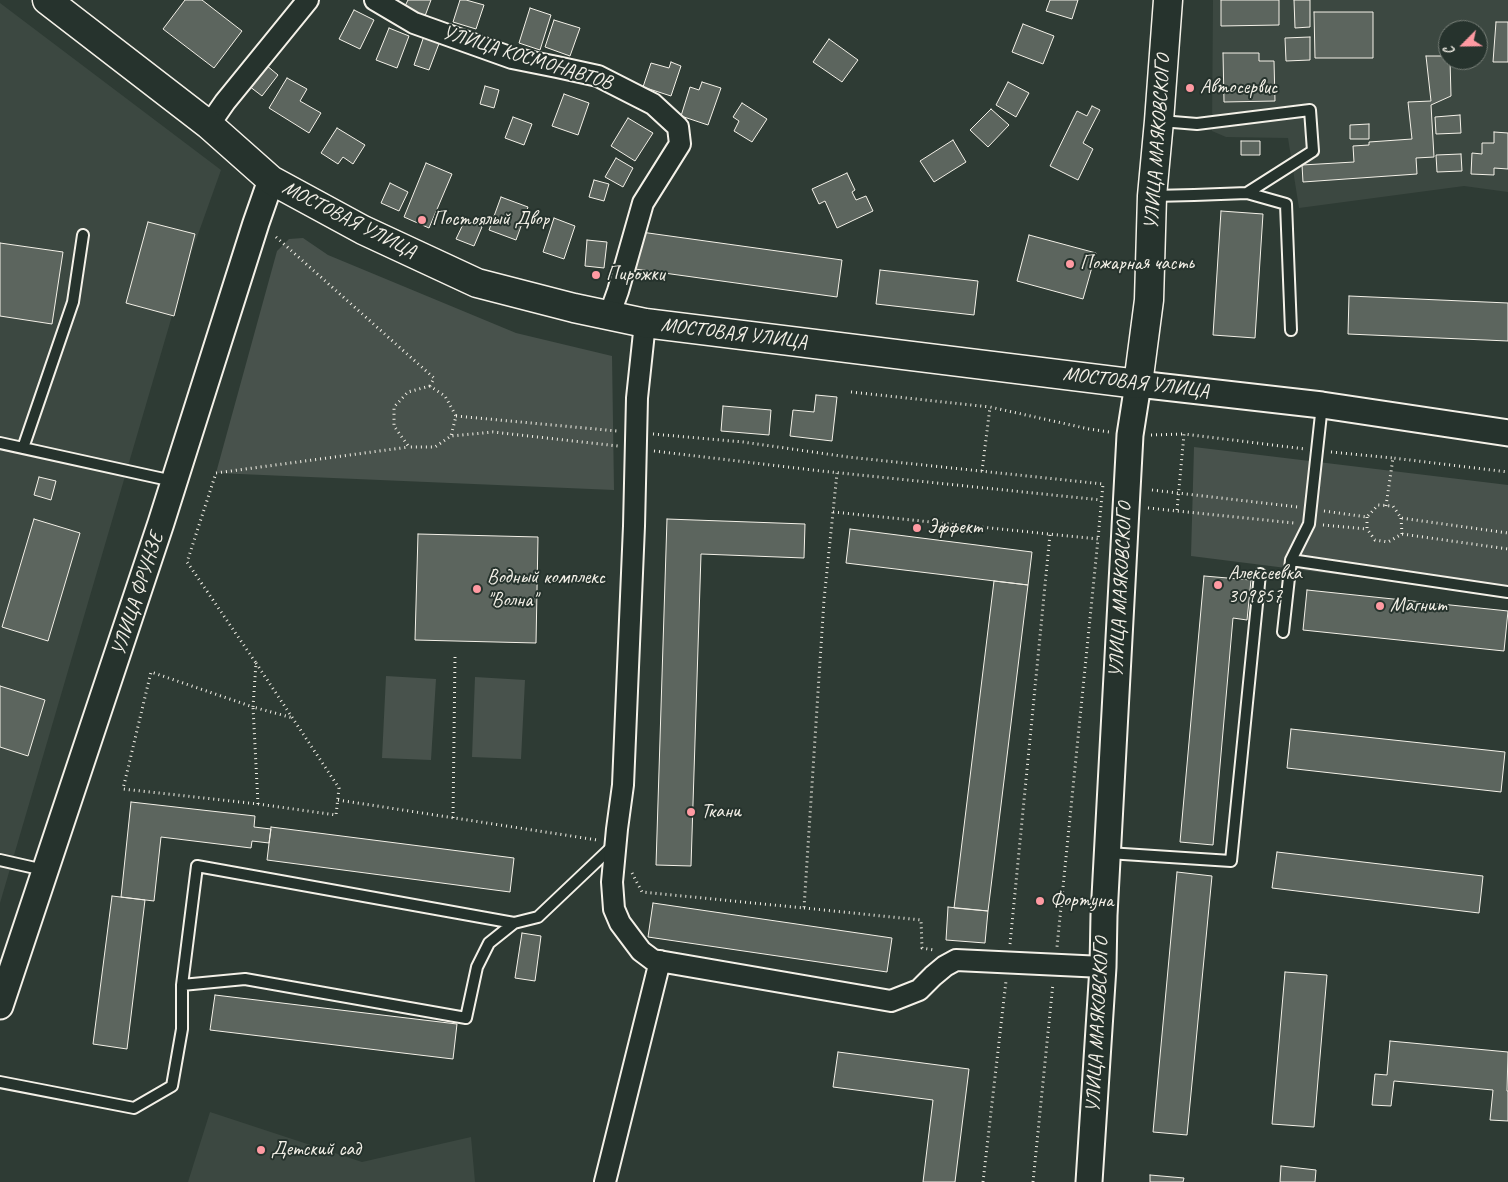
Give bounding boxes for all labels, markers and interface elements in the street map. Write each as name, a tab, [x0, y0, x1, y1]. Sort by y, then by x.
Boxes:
north arrow	[1438, 20, 1488, 70]
street label: УЛИЦА КОСМОНАВТОВ	[439, 21, 615, 95]
text: С	[1440, 44, 1459, 57]
street label: УЛИЦА МАЯКОВСКОГО	[1140, 54, 1176, 230]
place label: Автосервис	[1200, 76, 1277, 100]
marker: Автосервис	[1184, 82, 1196, 94]
street label: МОСТОВАЯ УЛИЦА	[278, 176, 420, 264]
place label: Постоялый Двор	[432, 208, 549, 232]
marker: Постоялый Двор	[416, 214, 428, 226]
place label: Пожарная часть	[1080, 252, 1194, 276]
marker: Пожарная часть	[1064, 258, 1076, 270]
place label: Пирожки	[606, 263, 665, 287]
marker: Пирожки	[590, 269, 602, 281]
street label: МОСТОВАЯ УЛИЦА	[660, 313, 808, 355]
street label: МОСТОВАЯ УЛИЦА	[1062, 362, 1210, 404]
street label: УЛИЦА МАЯКОВСКОГО	[1104, 502, 1138, 678]
place label: Эффект	[927, 516, 982, 540]
marker: Эффект	[911, 522, 923, 534]
street label: УЛИЦА ФРУНЗЕ	[107, 529, 169, 659]
place label: Алексеевка 309857	[1228, 562, 1301, 609]
place label: Водный комплекс "Волна"	[487, 566, 605, 613]
marker: Алексеевка 309857	[1212, 579, 1224, 591]
marker: Водный комплекс "Волна"	[471, 583, 483, 595]
place label: Магнит	[1390, 594, 1447, 618]
marker: Магнит	[1374, 600, 1386, 612]
place label: Ткани	[701, 800, 741, 824]
marker: Ткани	[685, 806, 697, 818]
place label: Фортуна	[1050, 889, 1113, 913]
marker: Фортуна	[1034, 895, 1046, 907]
street label: УЛИЦА МАЯКОВСКОГО	[1081, 937, 1115, 1113]
place label: Детский сад	[271, 1138, 361, 1162]
marker: Детский сад	[255, 1144, 267, 1156]

